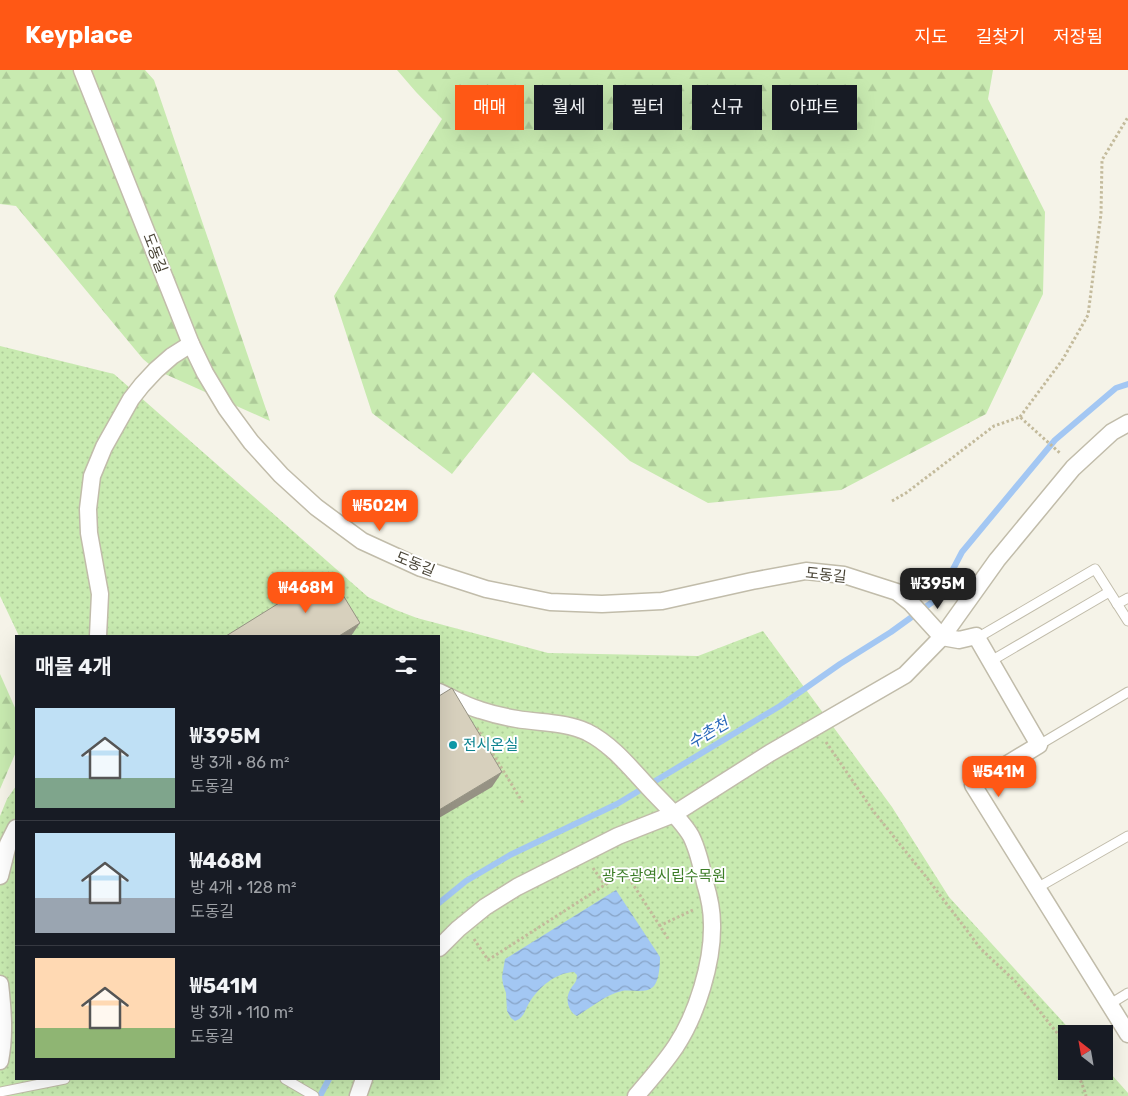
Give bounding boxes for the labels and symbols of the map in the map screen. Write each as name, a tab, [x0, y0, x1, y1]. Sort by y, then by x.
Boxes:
street label: 도동길	[139, 230, 171, 276]
pin: ₩502M	[345, 490, 415, 532]
street label: 도동길	[392, 548, 438, 580]
street label: 도동길	[804, 564, 848, 586]
pin: ₩395M	[903, 568, 973, 610]
pin: ₩468M	[271, 572, 341, 614]
water label: 수촌천	[684, 712, 734, 753]
place label: 전시온실	[463, 736, 518, 754]
marker: 전시온실	[447, 739, 459, 751]
pin: ₩541M	[964, 756, 1034, 798]
park label: 광주광역시립수목원	[602, 867, 726, 885]
north arrow	[1058, 1025, 1112, 1080]

